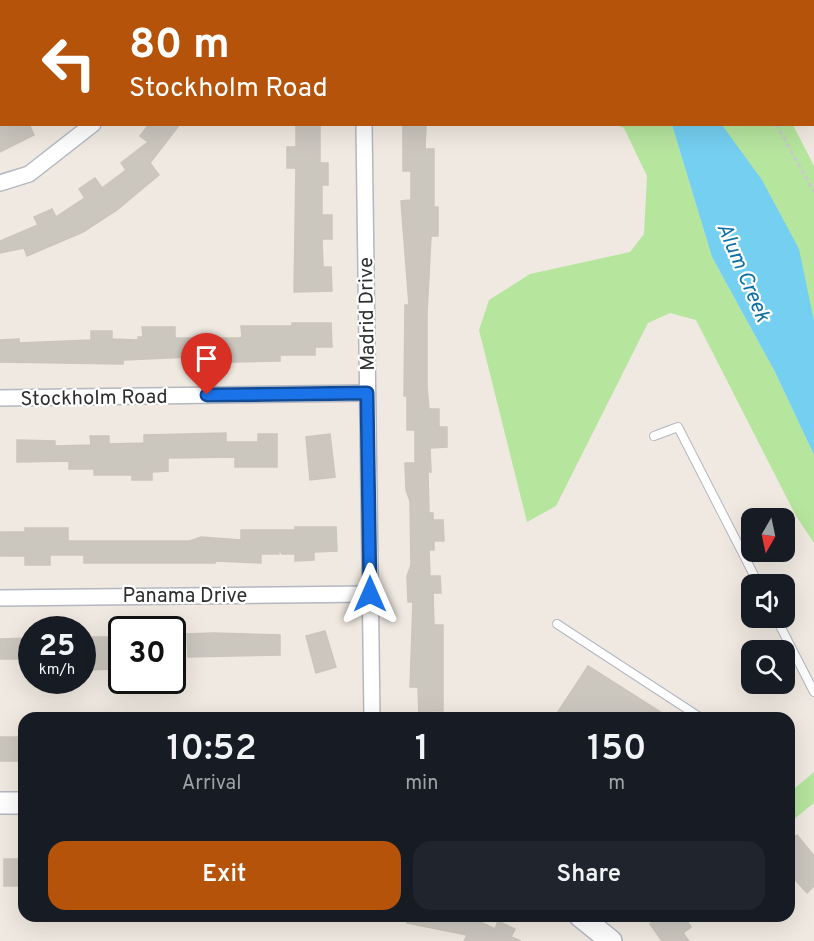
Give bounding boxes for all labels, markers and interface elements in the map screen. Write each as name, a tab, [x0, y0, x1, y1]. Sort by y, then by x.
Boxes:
text: 80 m	[129, 20, 230, 73]
icon: left	[30, 24, 108, 102]
text: Stockholm Road	[129, 72, 328, 106]
water label: Alum Creek	[710, 219, 776, 327]
street label: Madrid Drive	[354, 257, 382, 371]
pin	[181, 333, 232, 395]
icon: arrive	[190, 342, 223, 375]
street label: Stockholm Road	[20, 385, 168, 413]
north arrow	[741, 508, 795, 562]
map controls	[741, 508, 795, 694]
position arrow	[338, 562, 402, 626]
button: sound	[741, 574, 795, 628]
street label: Panama Drive	[123, 584, 247, 610]
speed limit sign: 30	[108, 616, 186, 694]
text: 25	[39, 629, 75, 666]
button: search	[741, 640, 795, 694]
text: km/h	[39, 661, 75, 680]
text: 10:52	[166, 727, 257, 773]
text: 1	[415, 727, 429, 773]
text: 150	[587, 727, 647, 773]
text: Arrival	[182, 771, 241, 797]
text: min	[405, 771, 438, 797]
text: m	[608, 771, 625, 797]
button: Exit	[48, 841, 401, 910]
button: Share	[413, 841, 765, 910]

